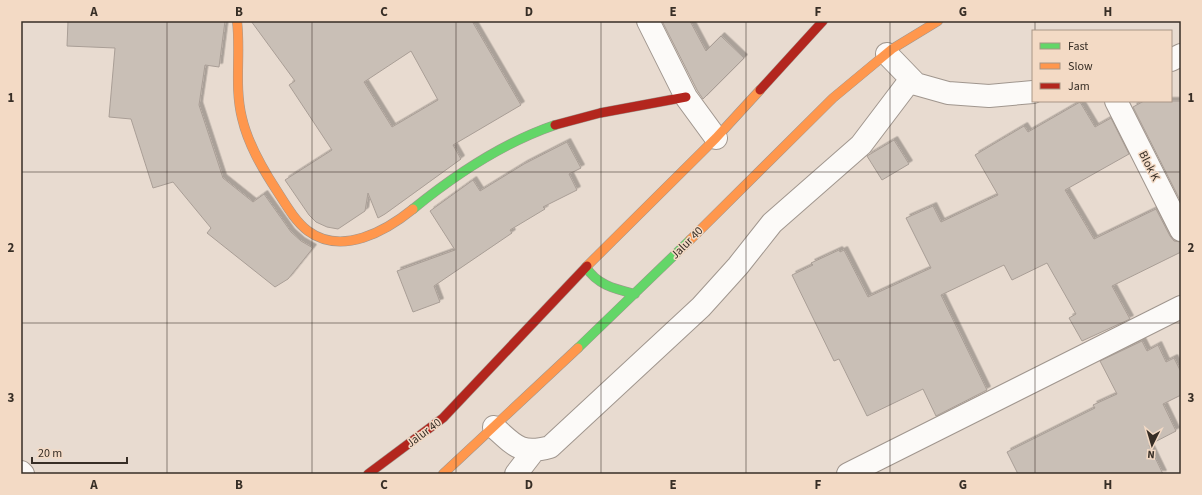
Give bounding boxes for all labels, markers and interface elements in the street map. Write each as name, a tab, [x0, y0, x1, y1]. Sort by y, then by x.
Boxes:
text: A	[89, 3, 98, 21]
text: B	[235, 3, 243, 21]
text: C	[380, 3, 388, 21]
text: D	[525, 3, 533, 21]
text: E	[669, 3, 677, 21]
text: F	[815, 3, 822, 21]
text: G	[959, 3, 967, 21]
text: H	[1104, 3, 1112, 21]
legend	[1032, 30, 1172, 102]
text: Fast	[1068, 38, 1088, 55]
text: Slow	[1068, 58, 1093, 75]
text: Jam	[1068, 78, 1090, 95]
text: 1	[8, 89, 15, 107]
text: 1	[1188, 89, 1195, 107]
street label: Blok K	[1134, 148, 1164, 184]
street label: Jalur 40	[667, 223, 707, 263]
text: 2	[8, 239, 15, 257]
text: 2	[1188, 239, 1195, 257]
text: 3	[8, 389, 15, 407]
text: 3	[1188, 389, 1195, 407]
street label: Jalur 40	[403, 414, 445, 452]
north arrow	[1132, 425, 1172, 465]
scale bar	[32, 439, 127, 465]
text: 20 m	[38, 445, 62, 462]
text: N	[1147, 447, 1155, 462]
text: A	[89, 476, 98, 494]
text: B	[235, 476, 243, 494]
text: C	[380, 476, 388, 494]
text: D	[525, 476, 533, 494]
text: E	[669, 476, 677, 494]
text: F	[815, 476, 822, 494]
text: G	[959, 476, 967, 494]
text: H	[1104, 476, 1112, 494]

